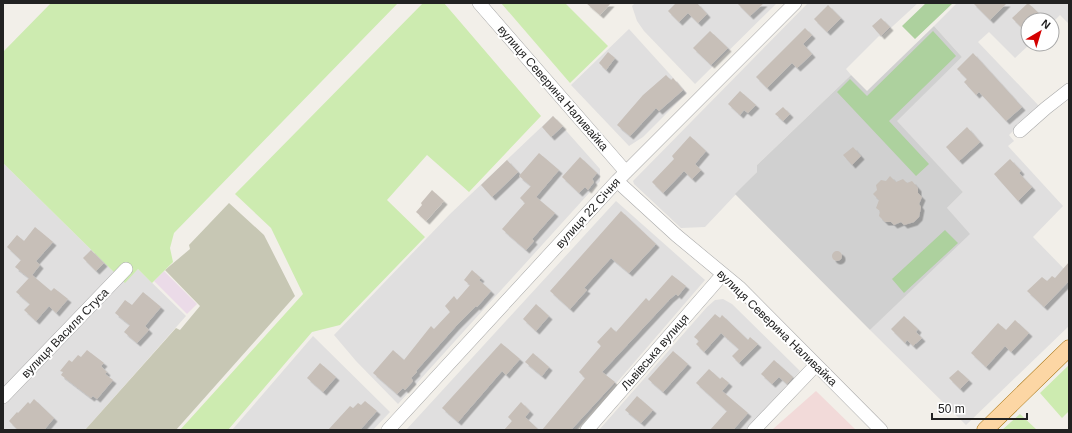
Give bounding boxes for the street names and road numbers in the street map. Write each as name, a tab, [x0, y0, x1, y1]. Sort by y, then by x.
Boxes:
street label: вулиця Северина Наливайка	[495, 23, 611, 154]
street label: вулиця 22 Січня	[553, 175, 623, 251]
street label: вулиця Северина Наливайка	[714, 267, 840, 389]
street label: вулиця Василя Стуса	[19, 285, 112, 381]
street label: Львівська вулиця	[618, 311, 692, 393]

